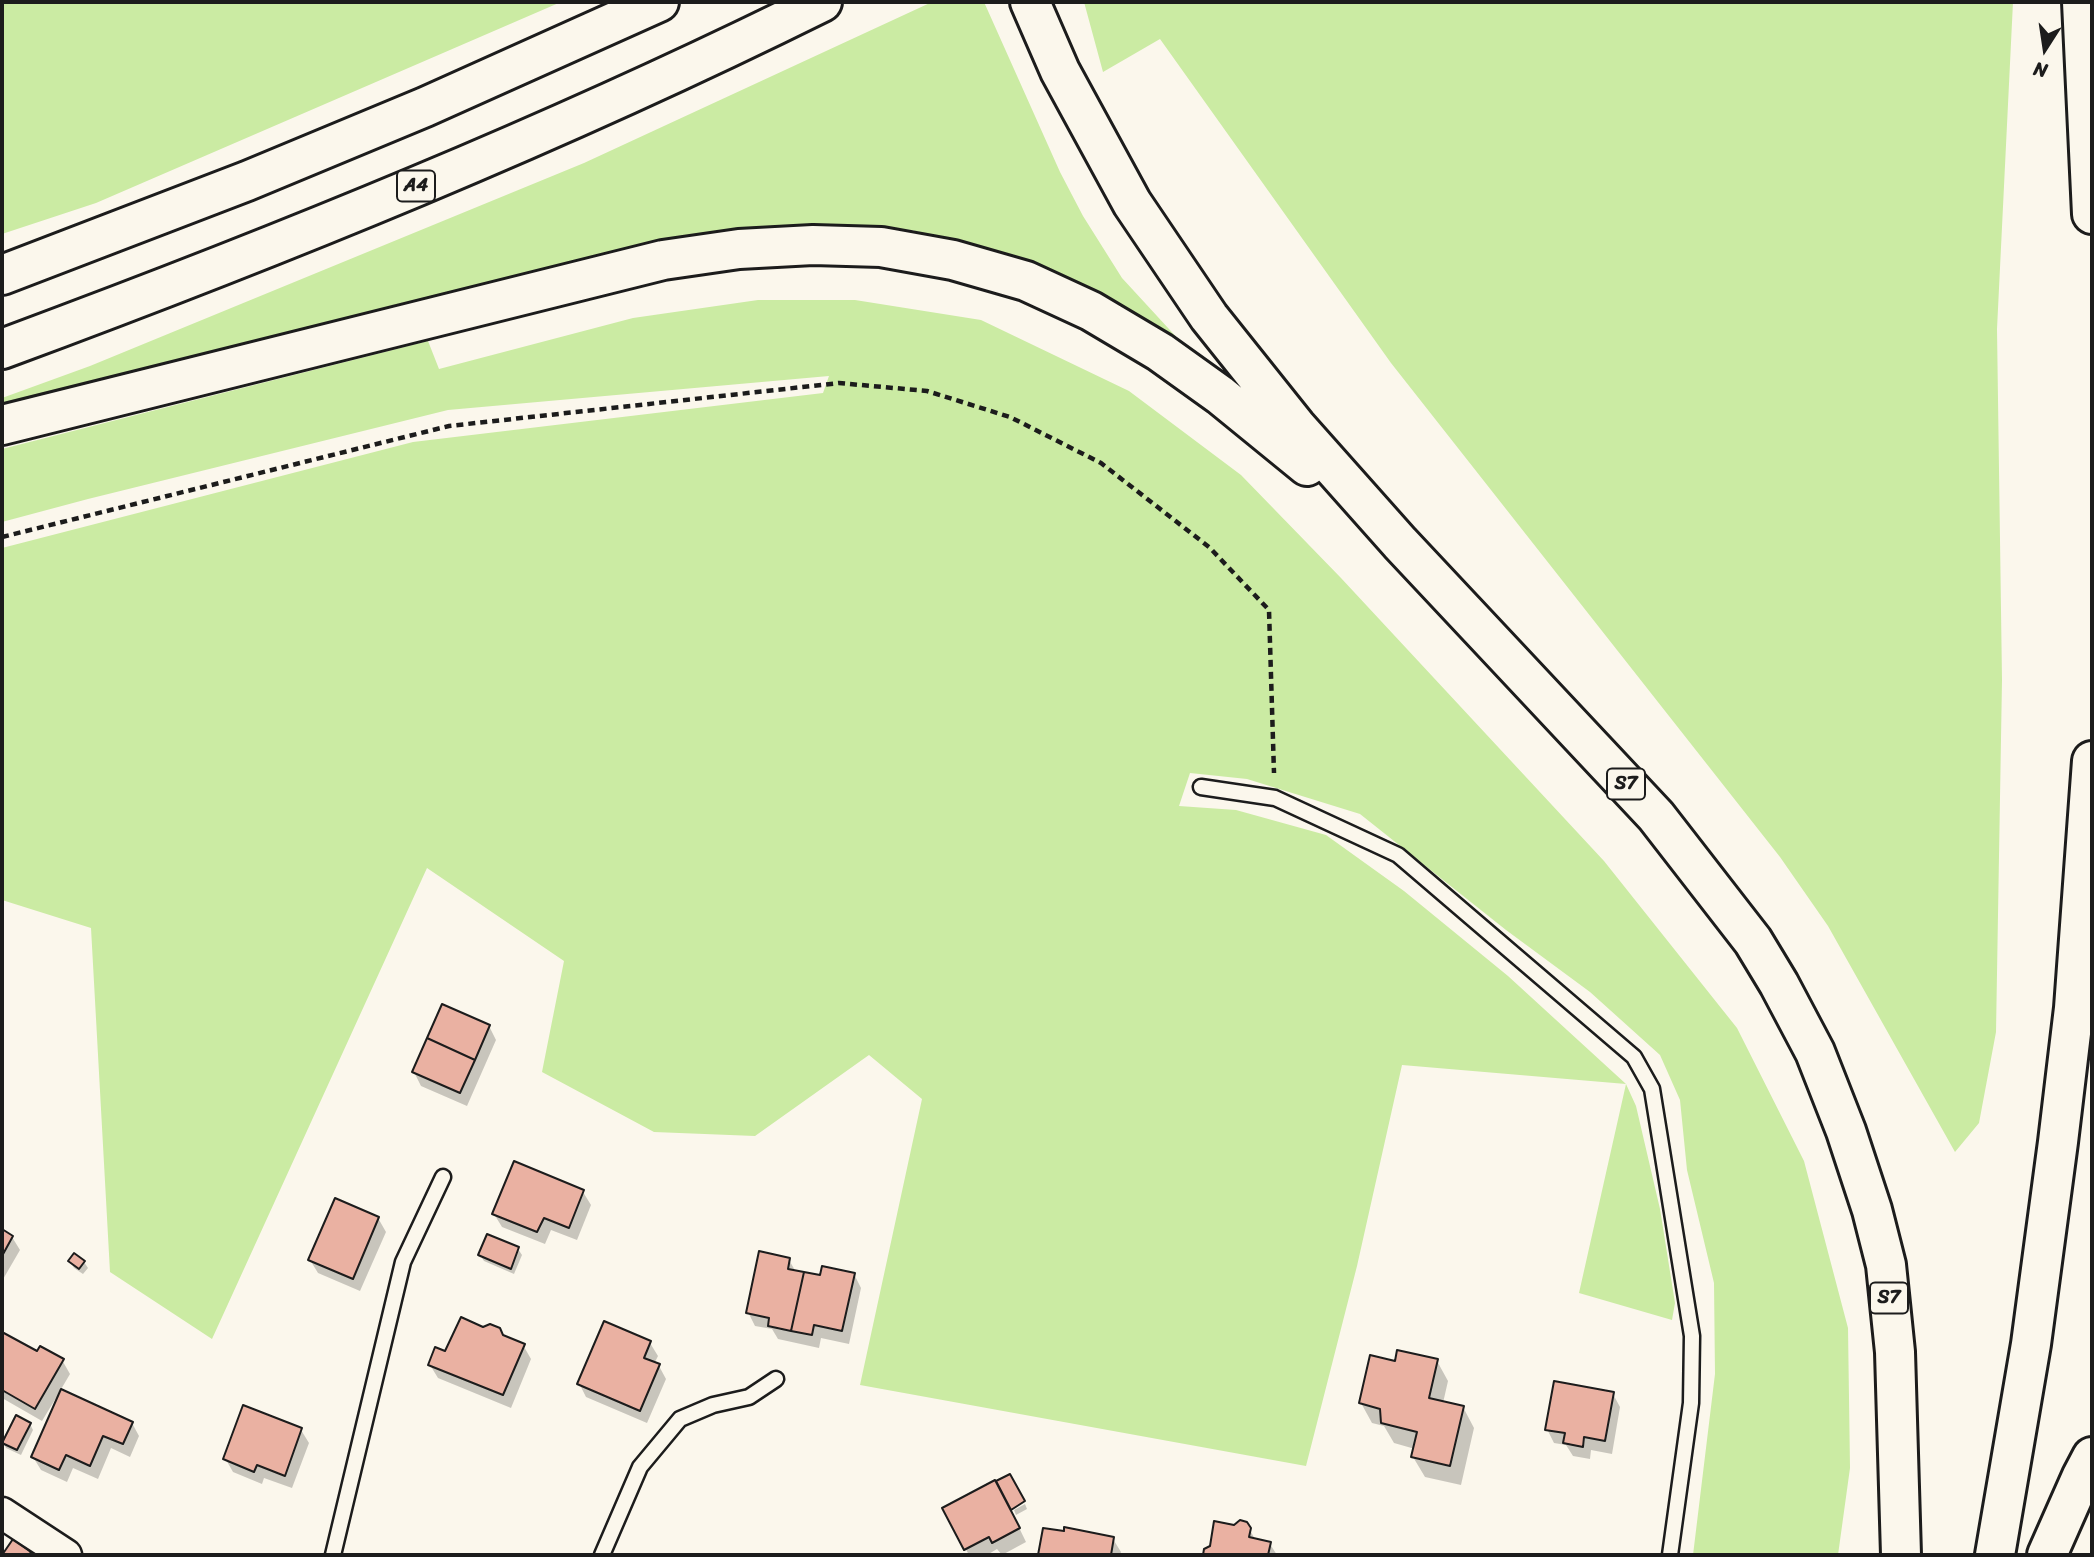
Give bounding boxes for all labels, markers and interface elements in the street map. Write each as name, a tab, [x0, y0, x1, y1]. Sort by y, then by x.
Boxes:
north arrow	[2010, 14, 2080, 84]
text: N	[2031, 53, 2050, 88]
road number: A4	[397, 170, 435, 202]
road number: S7	[1607, 768, 1645, 800]
road number: S7	[1870, 1282, 1908, 1314]

